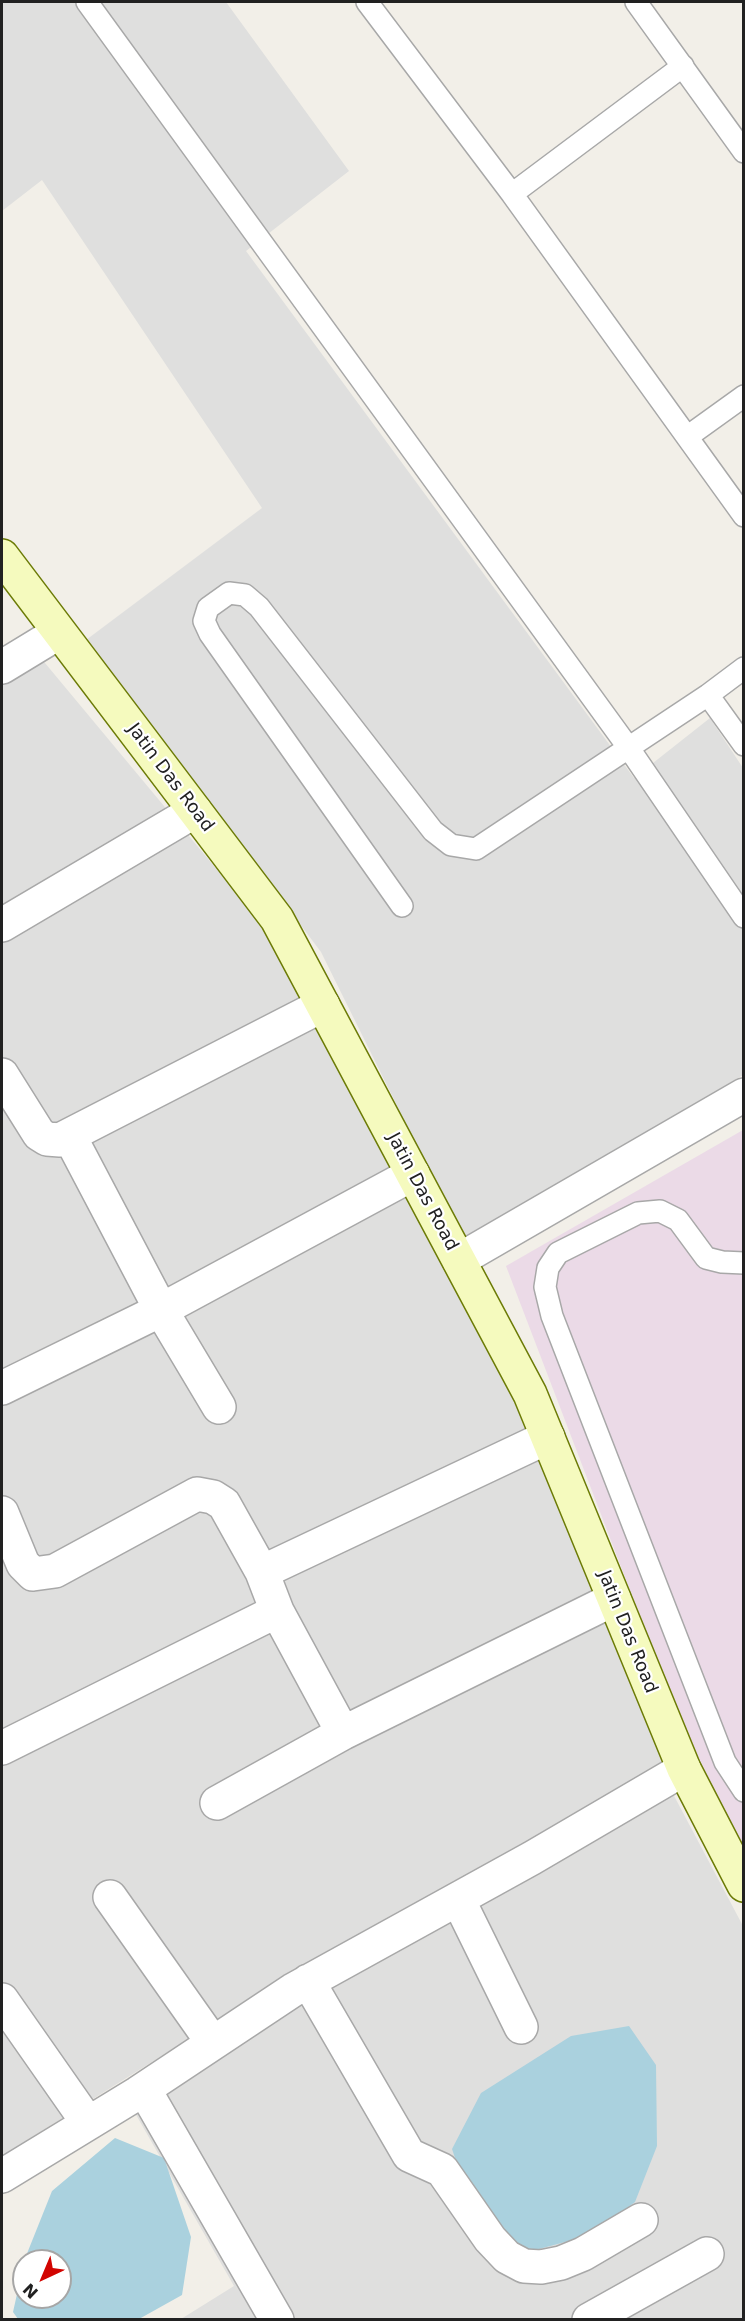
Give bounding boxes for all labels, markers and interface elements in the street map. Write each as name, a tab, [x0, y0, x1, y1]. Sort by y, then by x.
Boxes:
street label: Jatin Das Road	[122, 719, 218, 837]
street label: Jatin Das Road	[382, 1129, 462, 1255]
street label: Jatin Das Road	[593, 1567, 661, 1697]
north arrow	[12, 2249, 72, 2309]
text: N	[19, 2279, 42, 2302]

